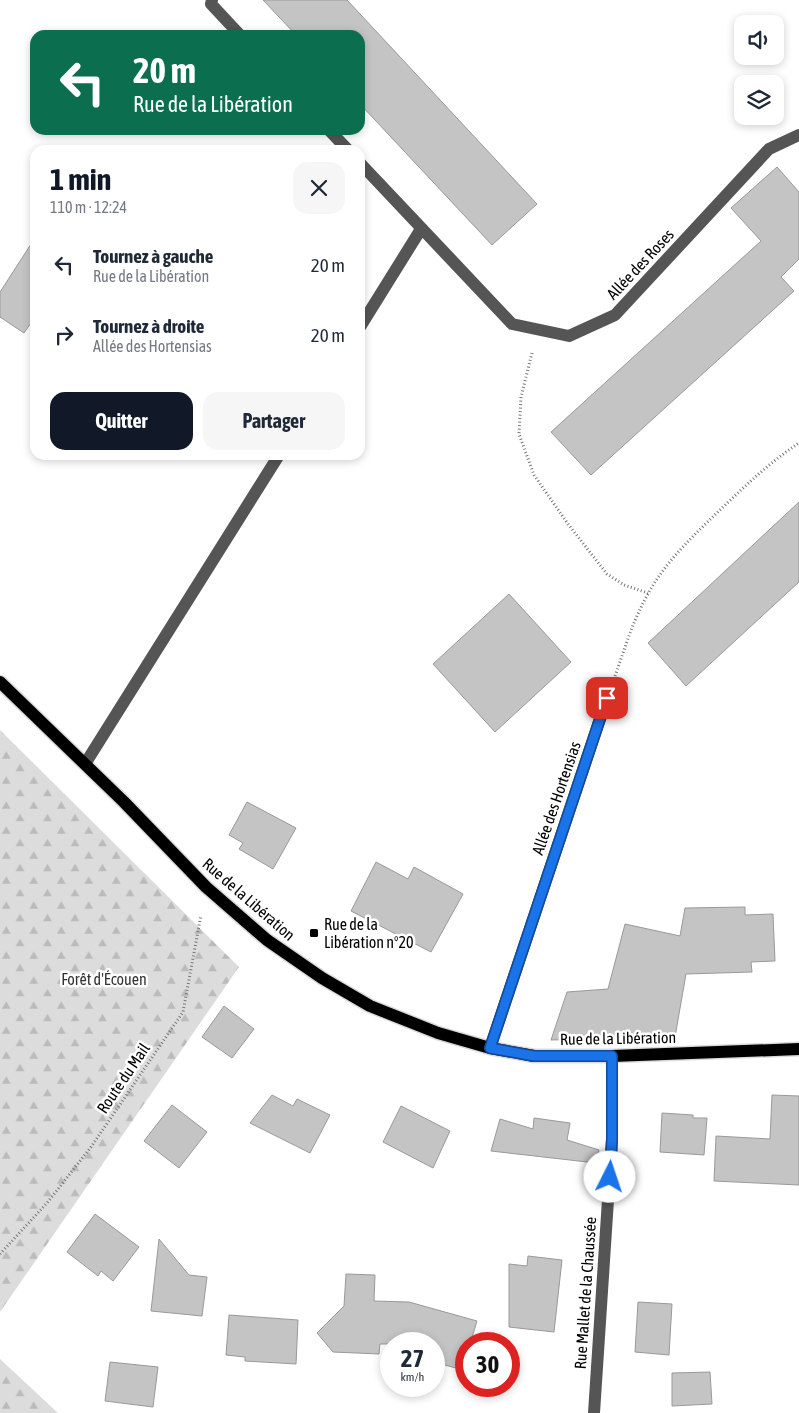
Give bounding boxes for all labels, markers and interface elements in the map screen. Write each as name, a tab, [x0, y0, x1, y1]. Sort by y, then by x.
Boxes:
map controls	[734, 15, 784, 125]
button: sound	[734, 15, 784, 65]
icon: left	[50, 50, 115, 115]
text: 20 m	[133, 50, 196, 90]
button: layers	[734, 75, 784, 125]
text: Rue de la Libération	[133, 91, 293, 117]
text: 1 min	[50, 162, 111, 196]
button: close	[293, 162, 345, 214]
text: 110 m · 12:24	[50, 198, 127, 216]
street label: Allée des Roses	[603, 225, 677, 303]
text: Tournez à gauche	[93, 245, 213, 267]
icon: left	[50, 251, 78, 279]
text: 20 m	[311, 254, 345, 276]
text: Rue de la Libération	[93, 267, 209, 285]
text: Tournez à droite	[93, 315, 204, 337]
icon: right	[50, 321, 78, 349]
text: 20 m	[311, 324, 345, 346]
text: Allée des Hortensias	[93, 337, 212, 355]
button: Quitter	[50, 392, 193, 450]
button: Partager	[203, 392, 345, 450]
pin	[586, 677, 628, 719]
icon: arrive	[593, 684, 621, 712]
street label: Allée des Hortensias	[528, 739, 584, 857]
street label: Rue de la Libération	[199, 854, 299, 944]
place label: Rue de la Libération n°20	[324, 915, 414, 951]
marker: Rue de la Libération n°20	[308, 927, 320, 939]
park label: Forêt d'Écouen	[61, 970, 147, 988]
street label: Rue de la Libération	[560, 1028, 676, 1048]
street label: Route du Mail	[93, 1039, 153, 1117]
position arrow	[583, 1150, 635, 1202]
street label: Rue Mallet de la Chaussée	[571, 1216, 599, 1370]
speed limit sign: 30	[455, 1332, 520, 1397]
text: 27	[401, 1344, 424, 1372]
text: km/h	[401, 1370, 424, 1384]

